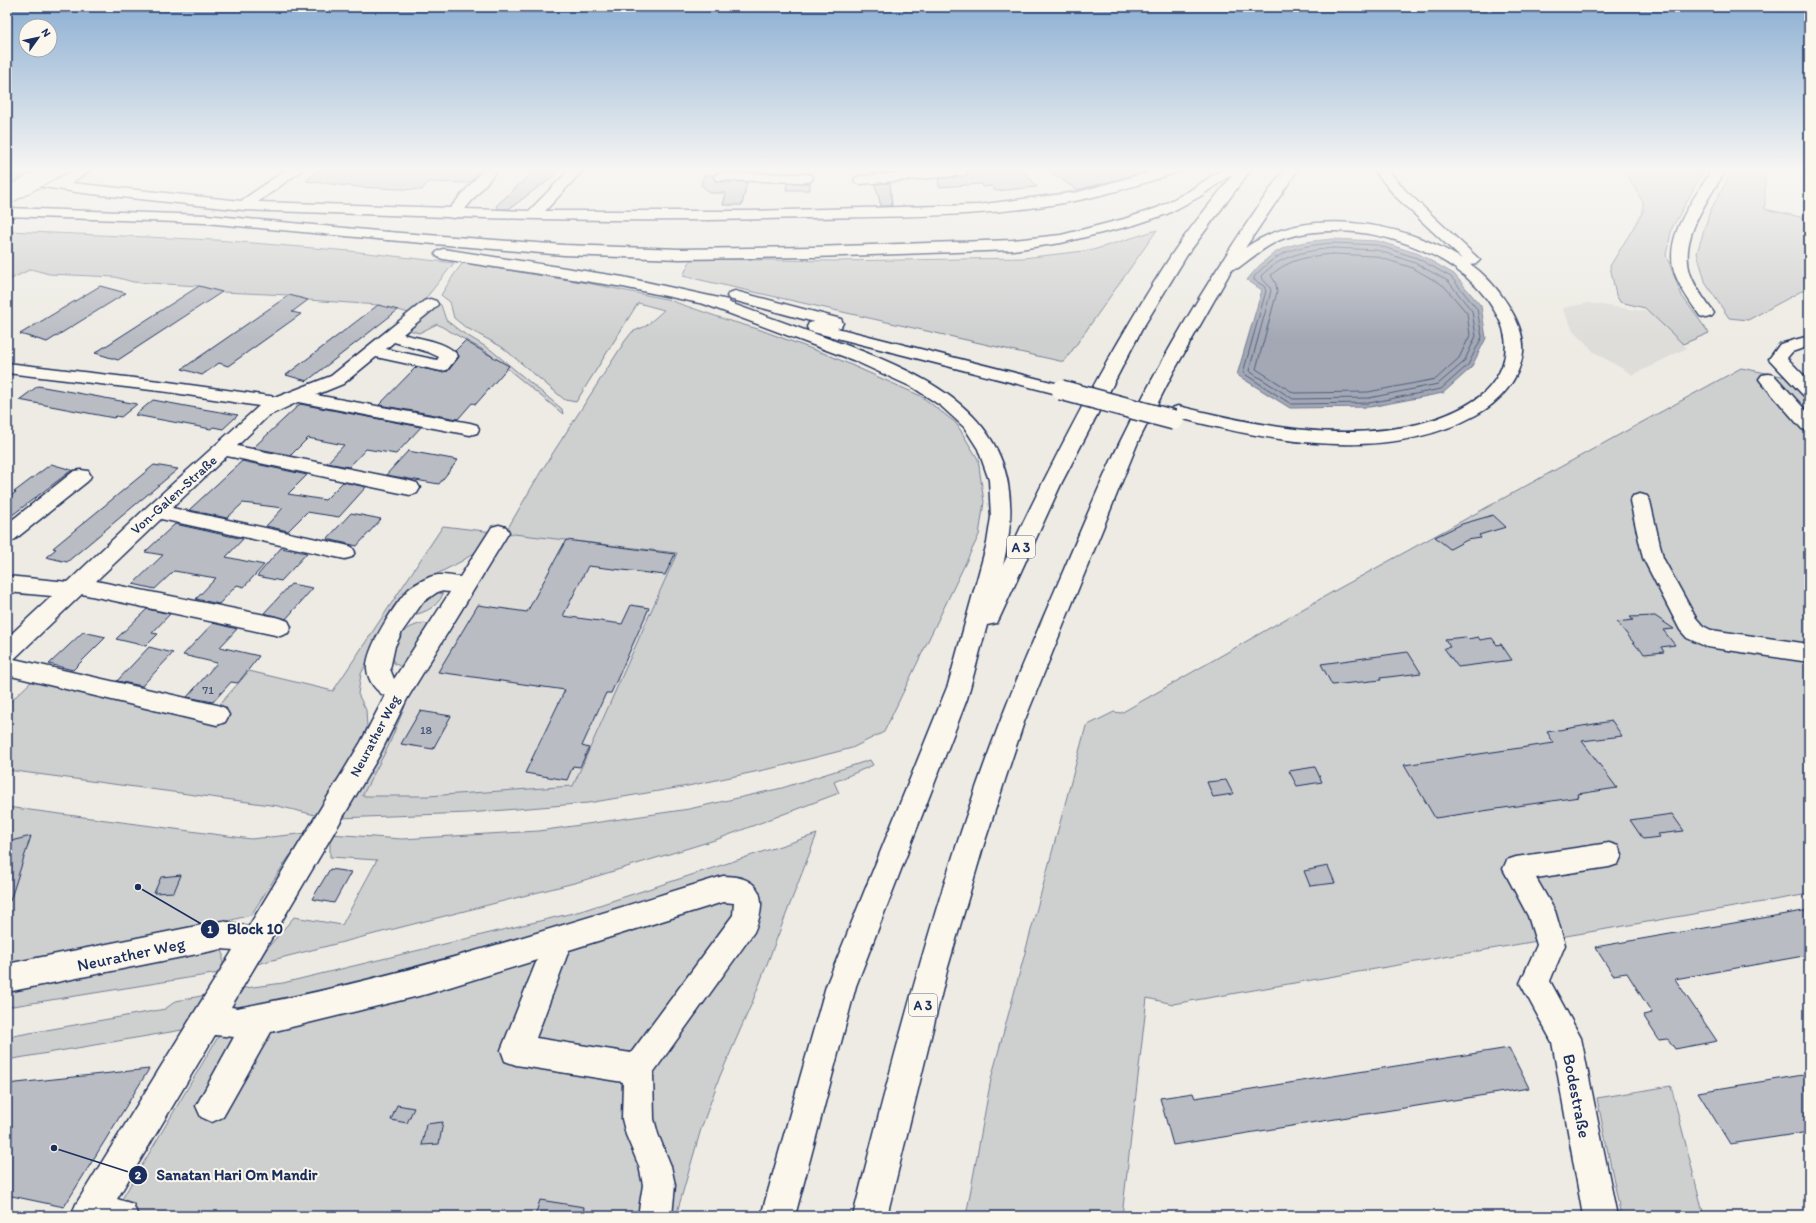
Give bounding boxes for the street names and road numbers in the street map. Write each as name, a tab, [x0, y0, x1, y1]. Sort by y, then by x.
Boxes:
street label: Von-Galen-Straße	[127, 452, 221, 538]
road number: A 3	[1007, 536, 1035, 558]
street label: Neurather Weg	[346, 691, 404, 780]
street label: Neurather Weg	[75, 933, 187, 975]
road number: A 3	[909, 994, 937, 1016]
street label: Bodestraße	[1559, 1052, 1595, 1140]

